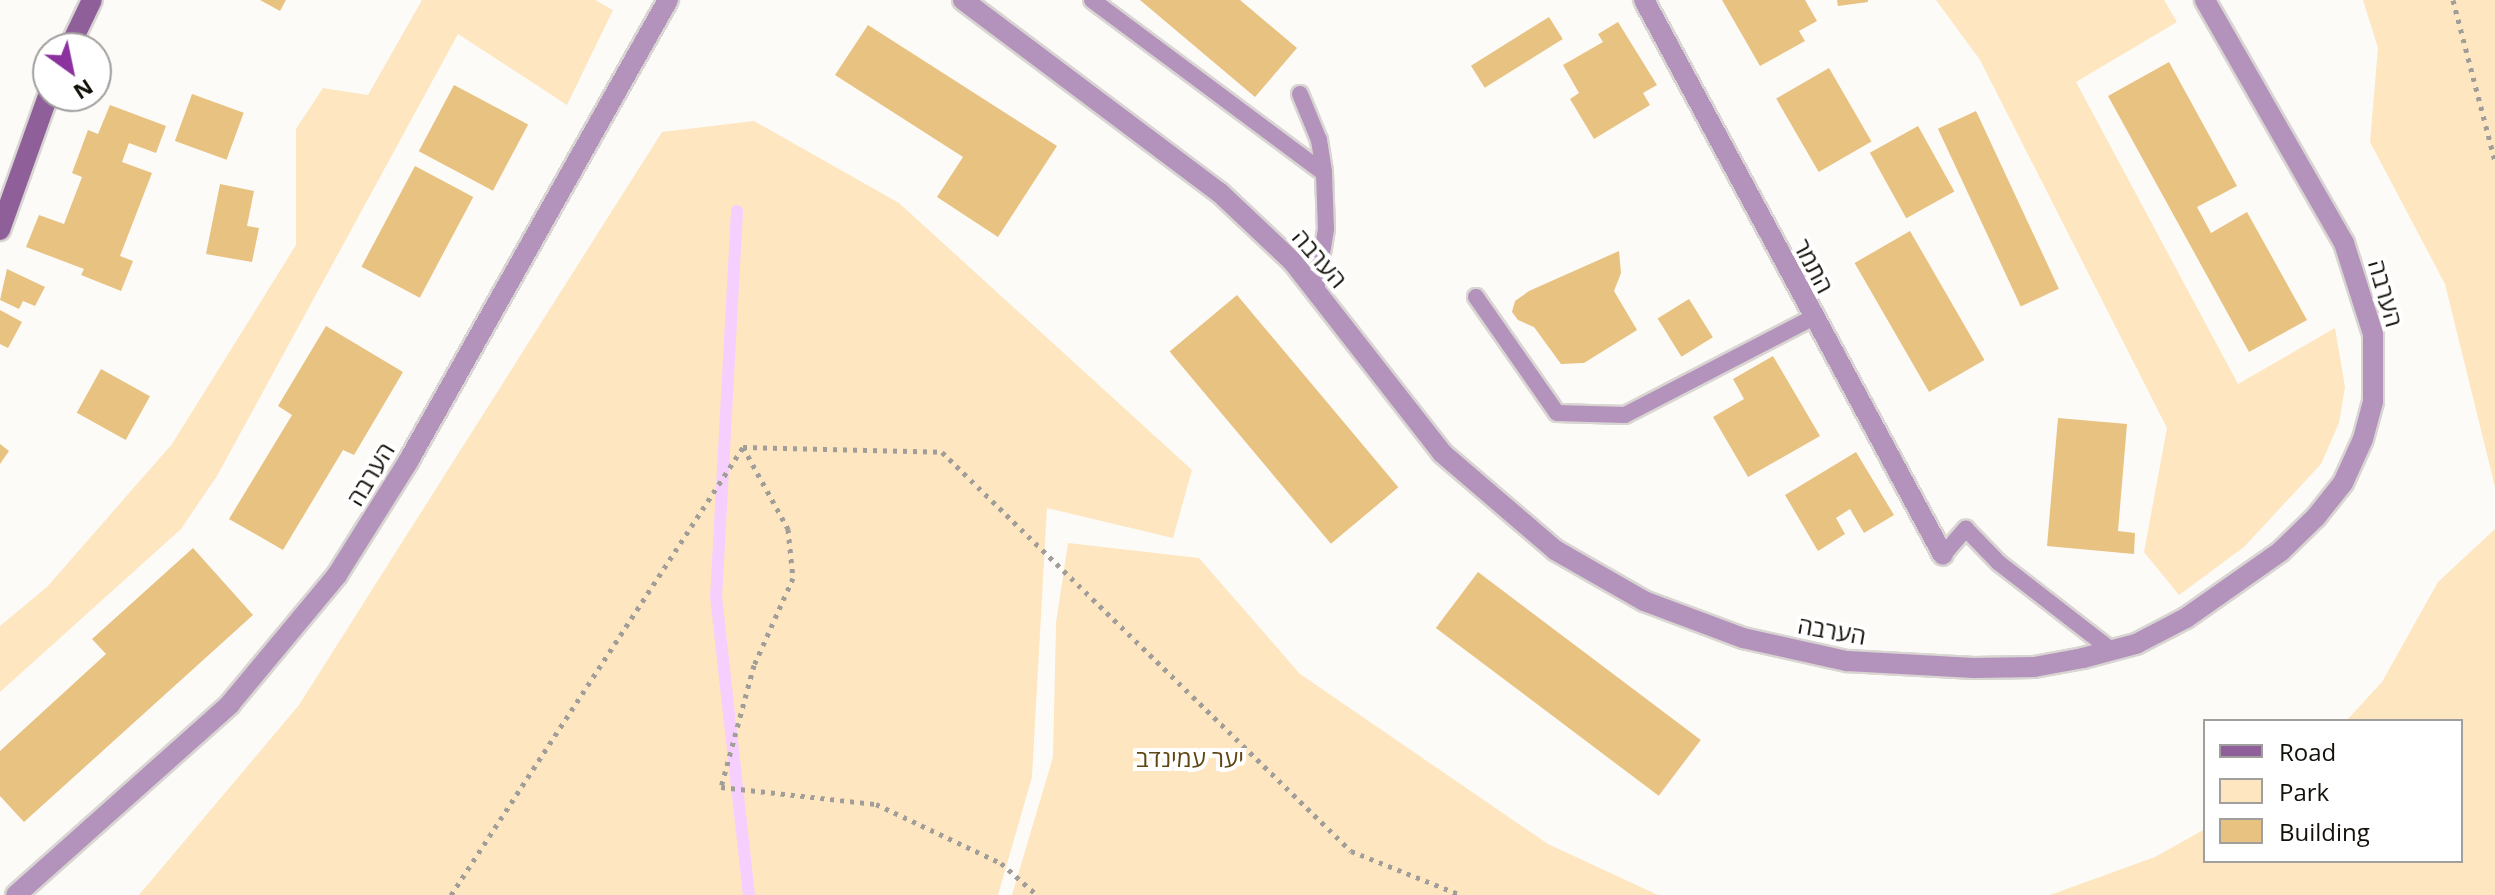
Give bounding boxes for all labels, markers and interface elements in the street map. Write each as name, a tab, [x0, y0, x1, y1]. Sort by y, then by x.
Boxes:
north arrow	[32, 32, 112, 112]
text: N	[68, 73, 100, 108]
street label: הערבה	[1287, 223, 1353, 293]
street label: התמר	[1788, 234, 1840, 298]
street label: הערבה	[2363, 256, 2409, 330]
street label: הערבה	[340, 437, 400, 511]
street label: הערבה	[1796, 610, 1868, 650]
legend	[2203, 719, 2463, 863]
text: Road	[2279, 735, 2336, 768]
park label: יער עמינדב	[1136, 744, 1244, 772]
text: Park	[2279, 775, 2329, 808]
text: Building	[2279, 815, 2370, 848]

